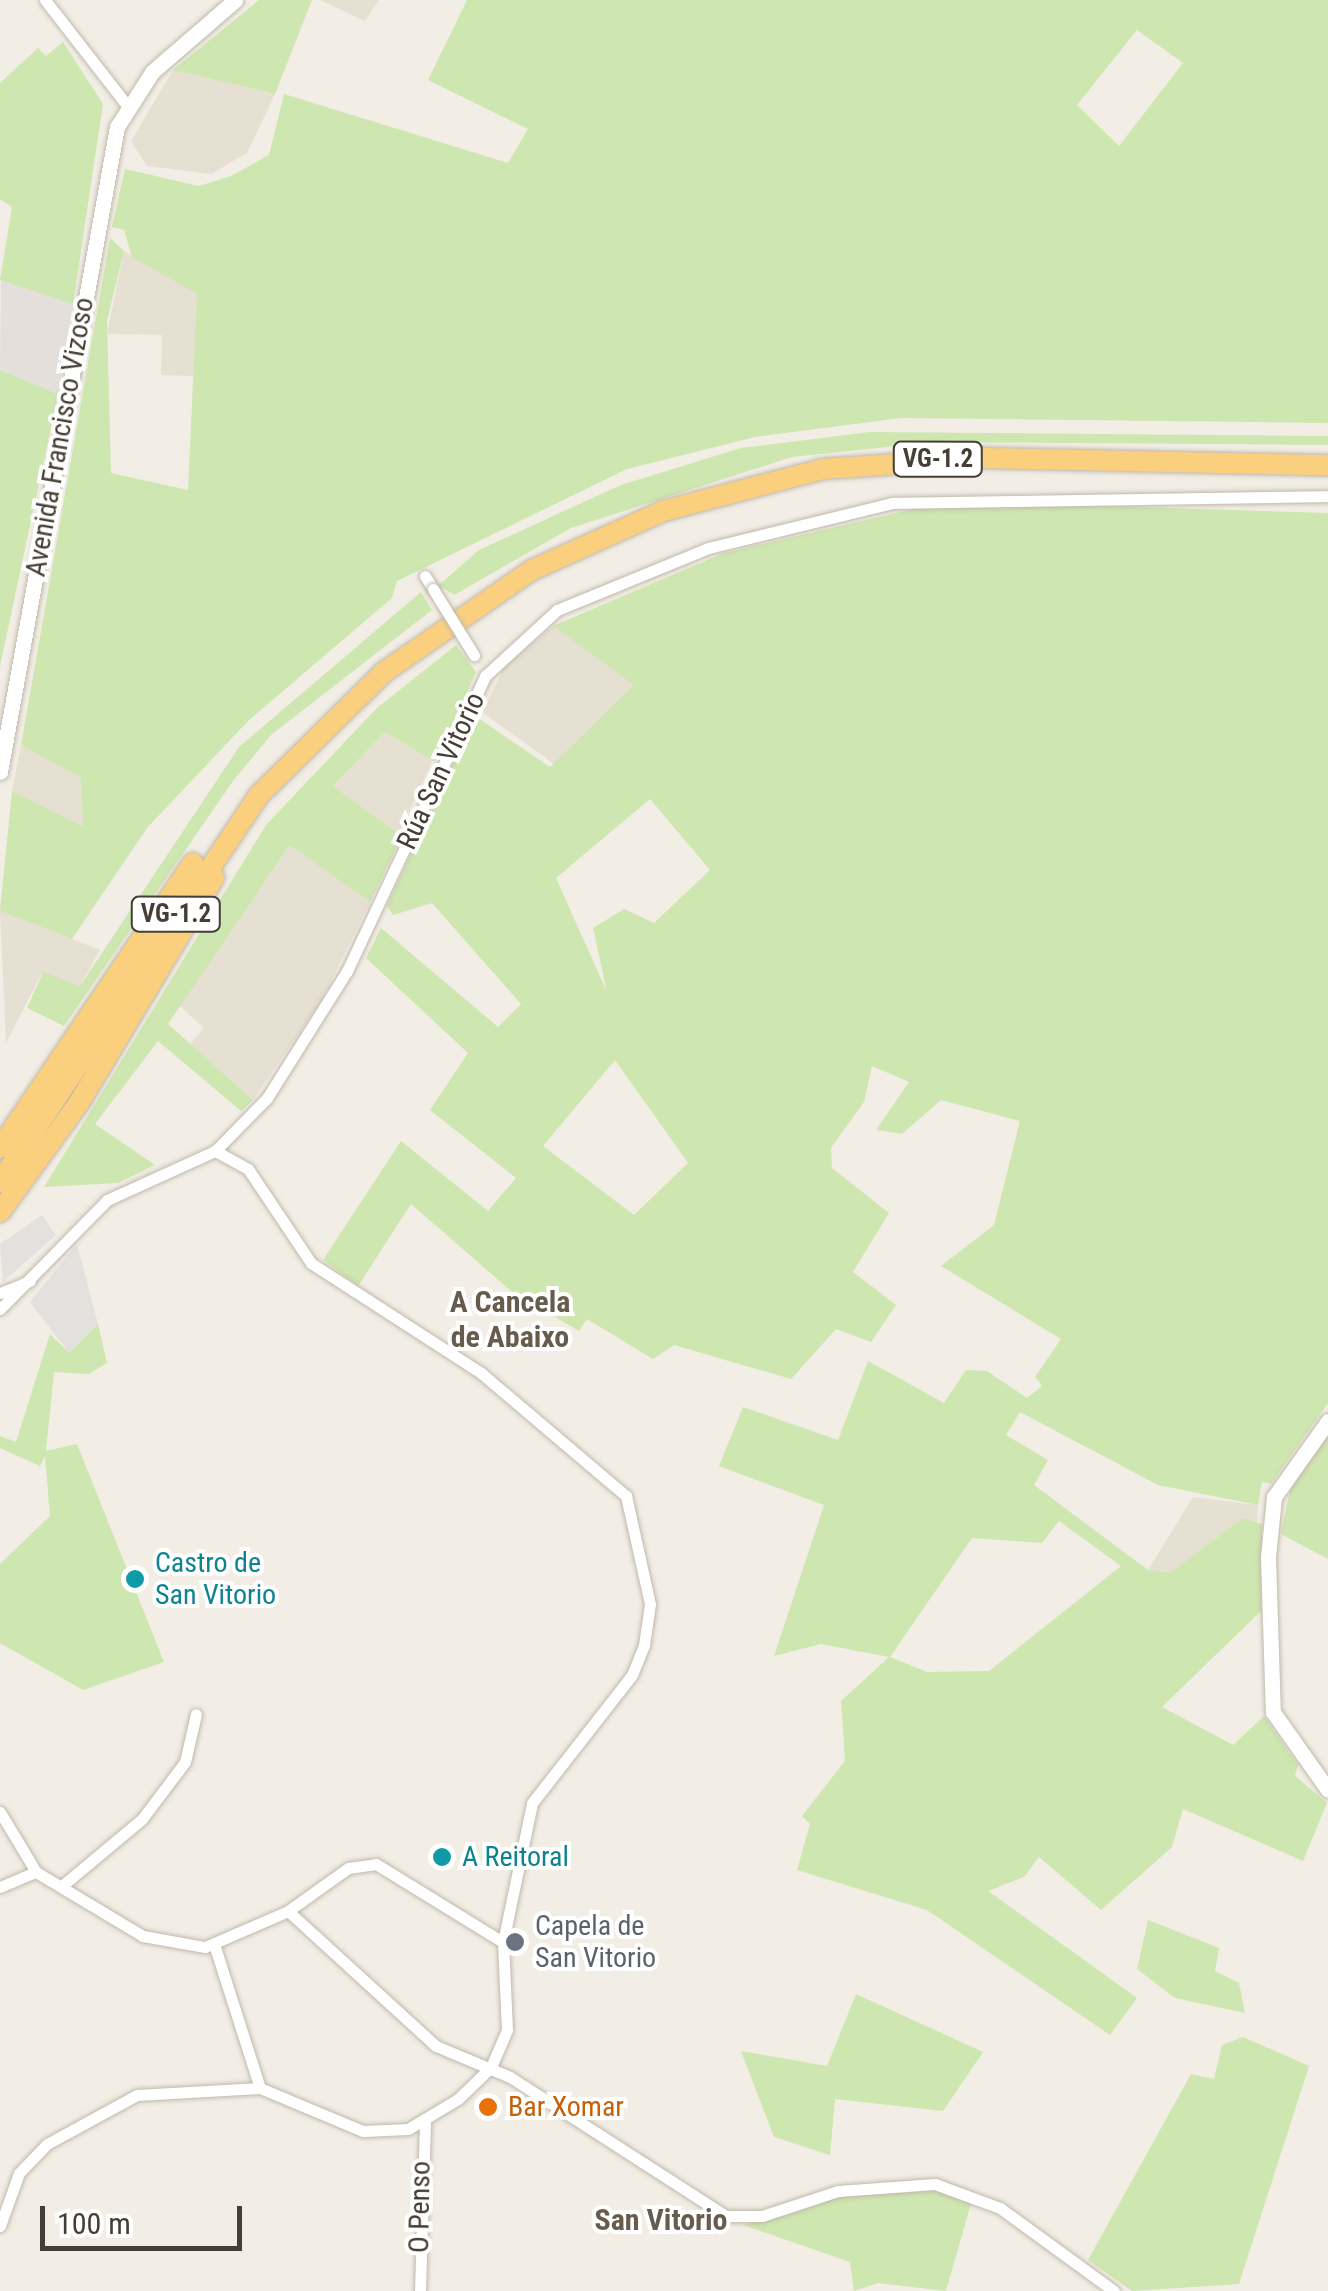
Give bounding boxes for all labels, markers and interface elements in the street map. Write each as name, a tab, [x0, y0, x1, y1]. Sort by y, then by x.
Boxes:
street label: Avenida Francisco Vizoso	[19, 295, 101, 579]
road number: VG-1.2	[890, 439, 986, 479]
street label: Rúa San Vitorio	[390, 687, 492, 855]
road number: VG-1.2	[128, 894, 224, 934]
district label: A Cancela de Abaixo	[450, 1284, 570, 1354]
place label: Castro de San Vitorio	[155, 1546, 276, 1612]
marker: Castro de San Vitorio	[124, 1568, 146, 1590]
place label: A Reitoral	[462, 1840, 569, 1874]
marker: A Reitoral	[431, 1846, 453, 1868]
place label: Capela de San Vitorio	[535, 1909, 656, 1975]
marker: Capela de San Vitorio	[504, 1931, 526, 1953]
place label: Bar Xomar	[508, 2090, 624, 2124]
marker: Bar Xomar	[477, 2096, 499, 2118]
street label: O Penso	[402, 2161, 438, 2253]
scale bar	[45, 2186, 248, 2248]
district label: San Vitorio	[595, 2202, 727, 2238]
text: 100 m	[57, 2206, 131, 2241]

